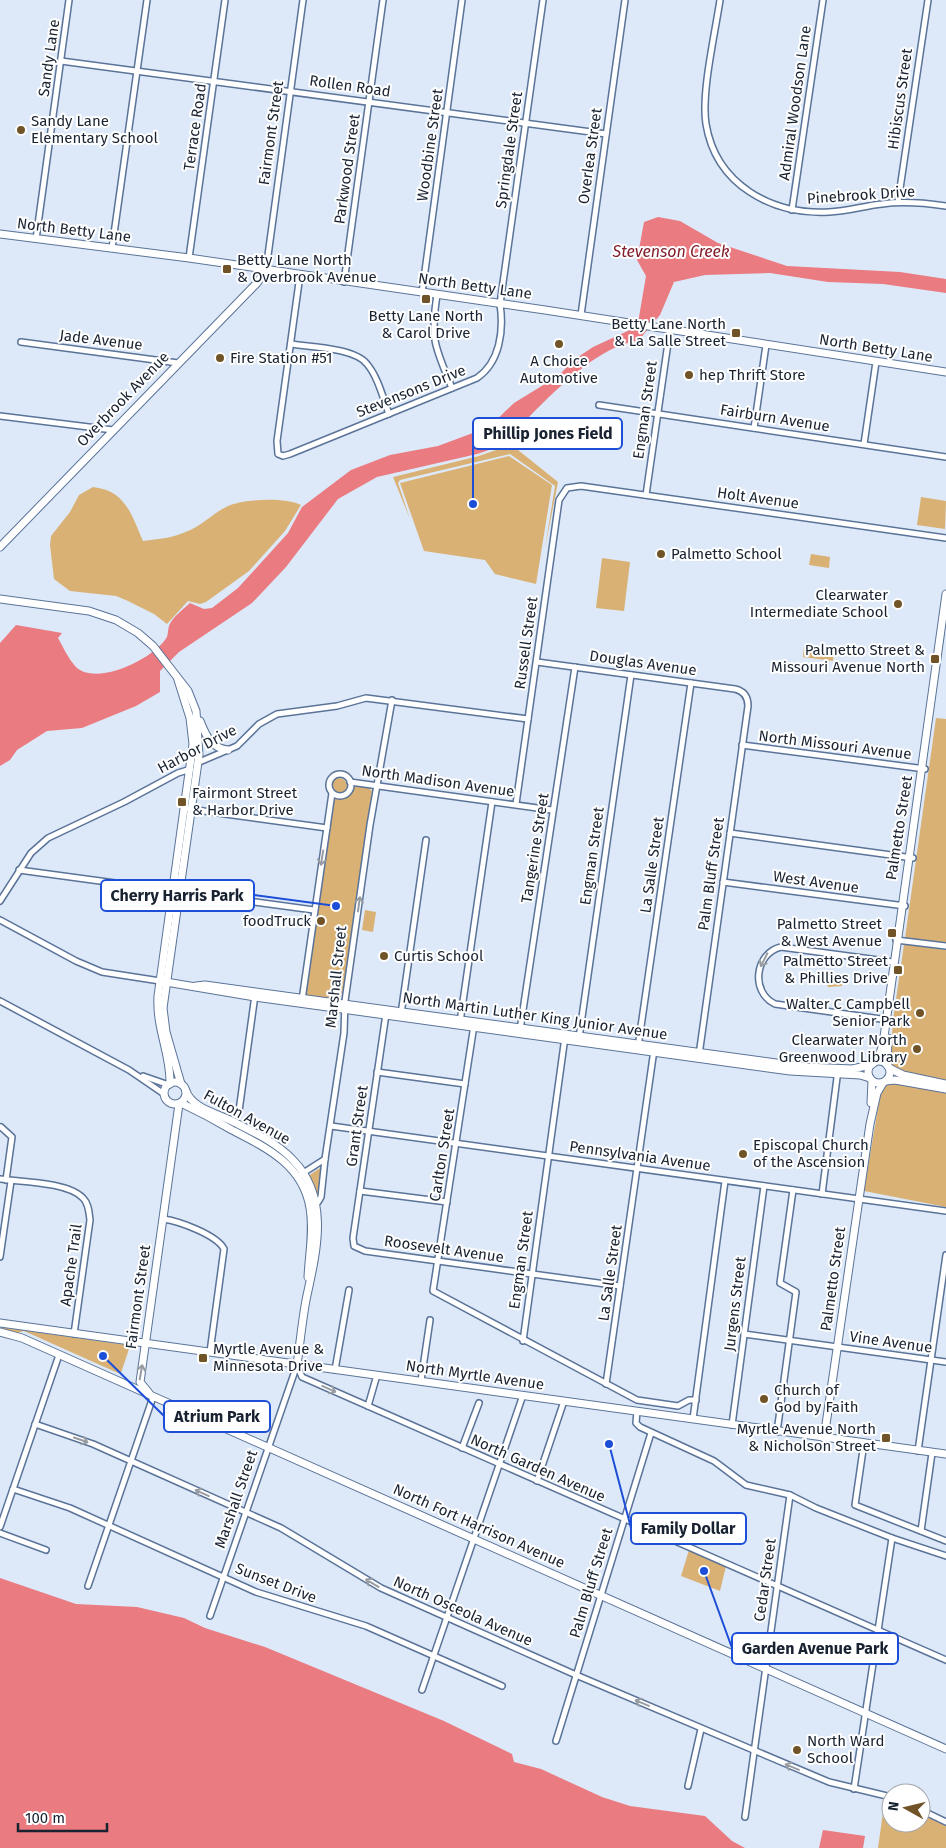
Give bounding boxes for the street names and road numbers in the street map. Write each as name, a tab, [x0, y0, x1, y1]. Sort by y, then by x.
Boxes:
street label: Sandy Lane	[35, 18, 63, 98]
street label: Admiral Woodson Lane	[775, 24, 815, 182]
street label: Hibiscus Street	[884, 47, 916, 151]
street label: Rollen Road	[308, 71, 392, 101]
street label: Fairmont Street	[255, 79, 287, 186]
street label: Terrace Road	[180, 82, 210, 172]
street label: Woodbine Street	[413, 87, 447, 202]
street label: Springdale Street	[492, 90, 526, 209]
street label: Overlea Street	[574, 106, 606, 205]
street label: Parkwood Street	[330, 112, 364, 225]
street label: Pinebrook Drive	[806, 182, 916, 208]
street label: North Betty Lane	[16, 214, 132, 246]
street label: North Betty Lane	[417, 269, 533, 303]
street label: Jade Avenue	[58, 326, 144, 354]
street label: North Betty Lane	[818, 330, 934, 366]
street label: Overbrook Avenue	[73, 348, 173, 450]
street label: Engman Street	[629, 359, 661, 460]
street label: Stevensons Drive	[354, 361, 468, 421]
street label: Fairburn Avenue	[719, 400, 831, 436]
street label: Holt Avenue	[716, 483, 800, 513]
street label: Russell Street	[511, 595, 541, 690]
street label: Douglas Avenue	[588, 647, 698, 679]
street label: Harbor Drive	[154, 721, 240, 777]
street label: North Missouri Avenue	[757, 727, 913, 763]
street label: North Madison Avenue	[360, 761, 516, 801]
street label: Palmetto Street	[882, 774, 916, 881]
street label: Tangerine Street	[517, 791, 553, 904]
street label: Engman Street	[576, 805, 608, 906]
street label: La Salle Street	[636, 815, 668, 914]
street label: Palm Bluff Street	[694, 816, 728, 932]
street label: West Avenue	[772, 867, 860, 897]
street label: Marshall Street	[322, 924, 350, 1029]
street label: North Martin Luther King Junior Avenue	[401, 988, 669, 1044]
street label: Grant Street	[342, 1084, 372, 1168]
street label: Fulton Avenue	[200, 1086, 294, 1148]
street label: Carlton Street	[426, 1107, 458, 1203]
street label: Pennsylvania Avenue	[568, 1137, 712, 1175]
street label: Engman Street	[505, 1209, 537, 1310]
street label: Apache Trail	[56, 1222, 86, 1307]
street label: La Salle Street	[594, 1223, 626, 1322]
street label: Palmetto Street	[817, 1225, 849, 1332]
street label: Roosevelt Avenue	[383, 1232, 505, 1266]
street label: Fairmont Street	[122, 1243, 154, 1350]
street label: Jurgens Street	[720, 1255, 750, 1352]
street label: Vine Avenue	[849, 1327, 933, 1357]
street label: North Myrtle Avenue	[405, 1356, 545, 1394]
street label: North Garden Avenue	[468, 1430, 608, 1506]
street label: Marshall Street	[211, 1447, 261, 1550]
street label: North Fort Harrison Avenue	[390, 1480, 568, 1572]
street label: Palm Bluff Street	[566, 1525, 616, 1640]
street label: Cedar Street	[750, 1537, 780, 1623]
street label: Sunset Drive	[233, 1559, 319, 1607]
street label: North Osceola Avenue	[391, 1572, 535, 1650]

